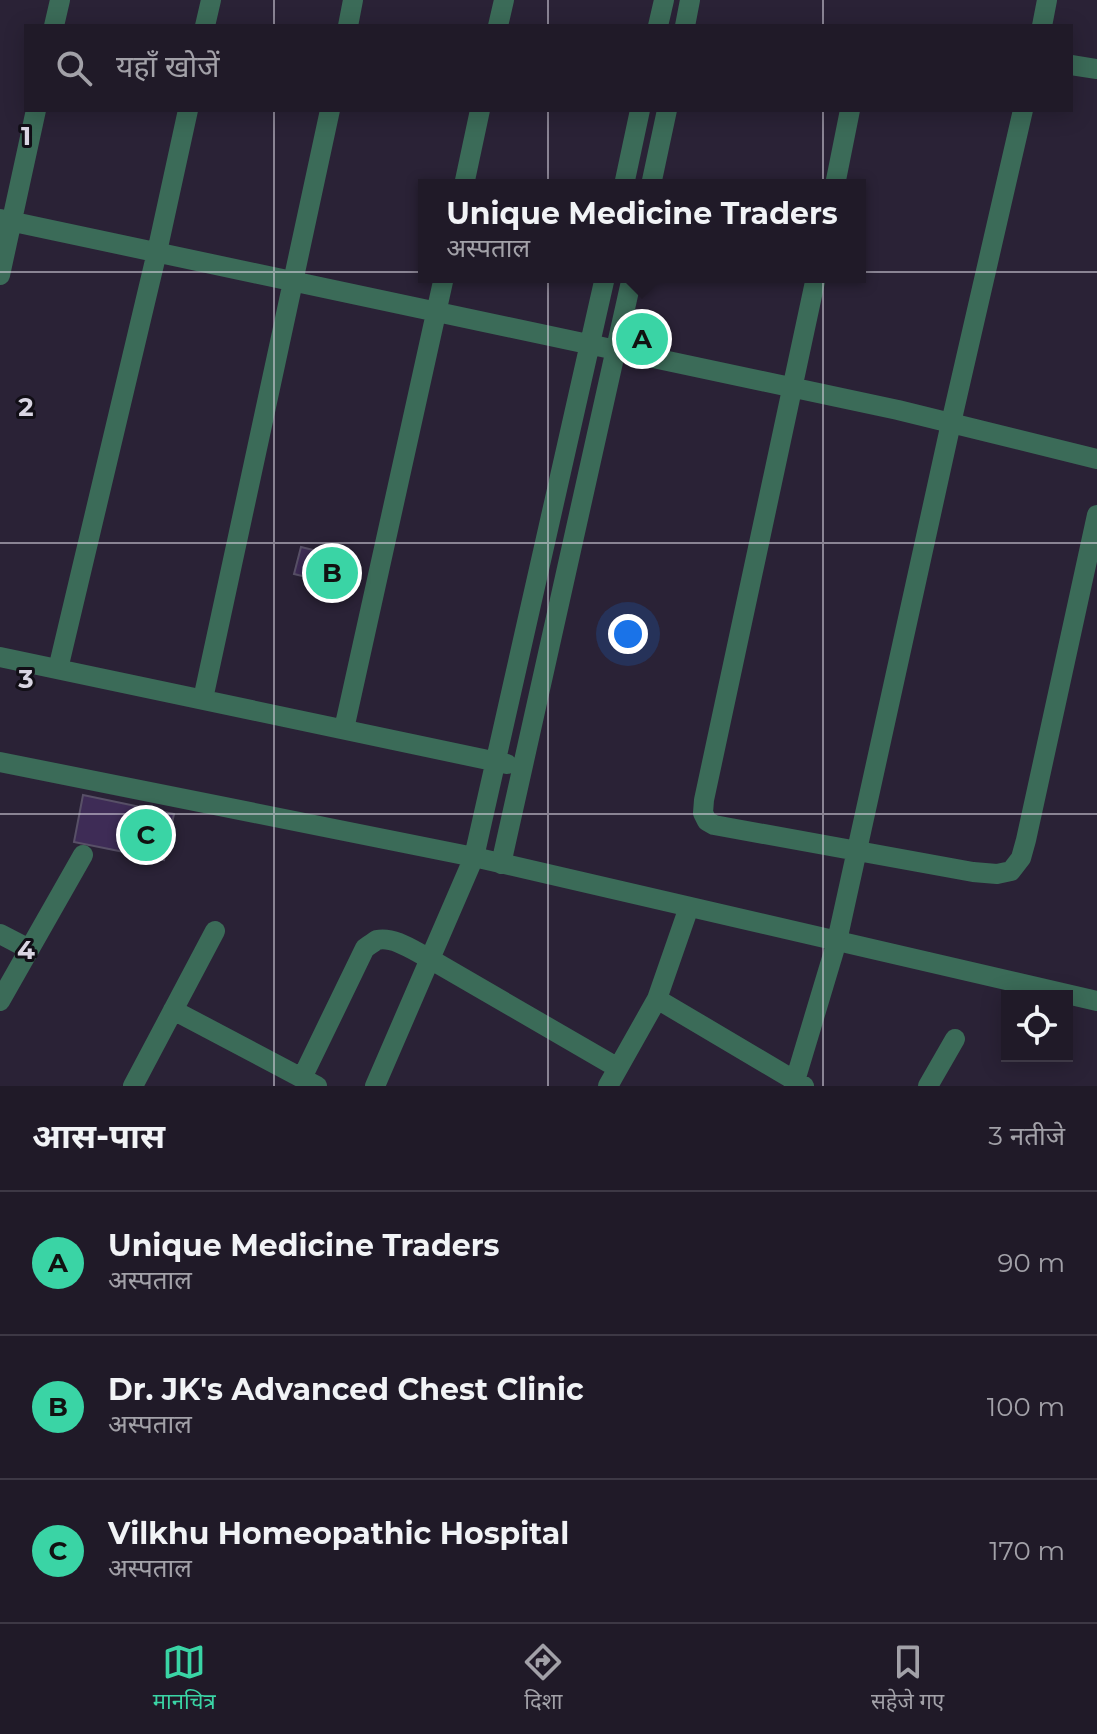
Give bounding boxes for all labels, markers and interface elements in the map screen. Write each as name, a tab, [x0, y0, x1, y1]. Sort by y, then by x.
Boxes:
search box	[24, 24, 1073, 112]
icon: search	[52, 46, 96, 90]
text: यहाँ खोजें	[116, 48, 220, 85]
text: 1	[21, 120, 31, 152]
popup	[418, 179, 866, 283]
text: Unique Medicine Traders	[446, 195, 838, 232]
text: अस्पताल	[446, 232, 530, 264]
pin: A	[616, 309, 668, 369]
text: 2	[18, 391, 34, 423]
pin: B	[306, 543, 358, 603]
your location	[608, 614, 648, 654]
text: 3	[17, 663, 34, 695]
pin: C	[120, 805, 172, 865]
text: 4	[17, 934, 35, 966]
map controls	[1001, 990, 1073, 1062]
button: locate	[1001, 990, 1073, 1062]
text: आस-पास	[32, 1115, 165, 1157]
text: 3 नतीजे	[988, 1120, 1065, 1152]
text: Unique Medicine Traders	[108, 1227, 500, 1264]
text: A	[48, 1247, 68, 1279]
text: 90 m	[998, 1247, 1065, 1279]
text: अस्पताल	[108, 1264, 192, 1296]
text: Dr. JK's Advanced Chest Clinic	[108, 1371, 584, 1408]
text: B	[48, 1391, 68, 1423]
text: 100 m	[987, 1391, 1065, 1423]
text: अस्पताल	[108, 1408, 192, 1440]
text: Vilkhu Homeopathic Hospital	[108, 1515, 569, 1552]
text: C	[49, 1535, 67, 1567]
text: 170 m	[989, 1535, 1065, 1567]
text: अस्पताल	[108, 1552, 192, 1584]
tab: मानचित्र	[153, 1640, 216, 1718]
tab: दिशा	[521, 1640, 565, 1718]
tab: सहेजे गए	[871, 1640, 944, 1718]

